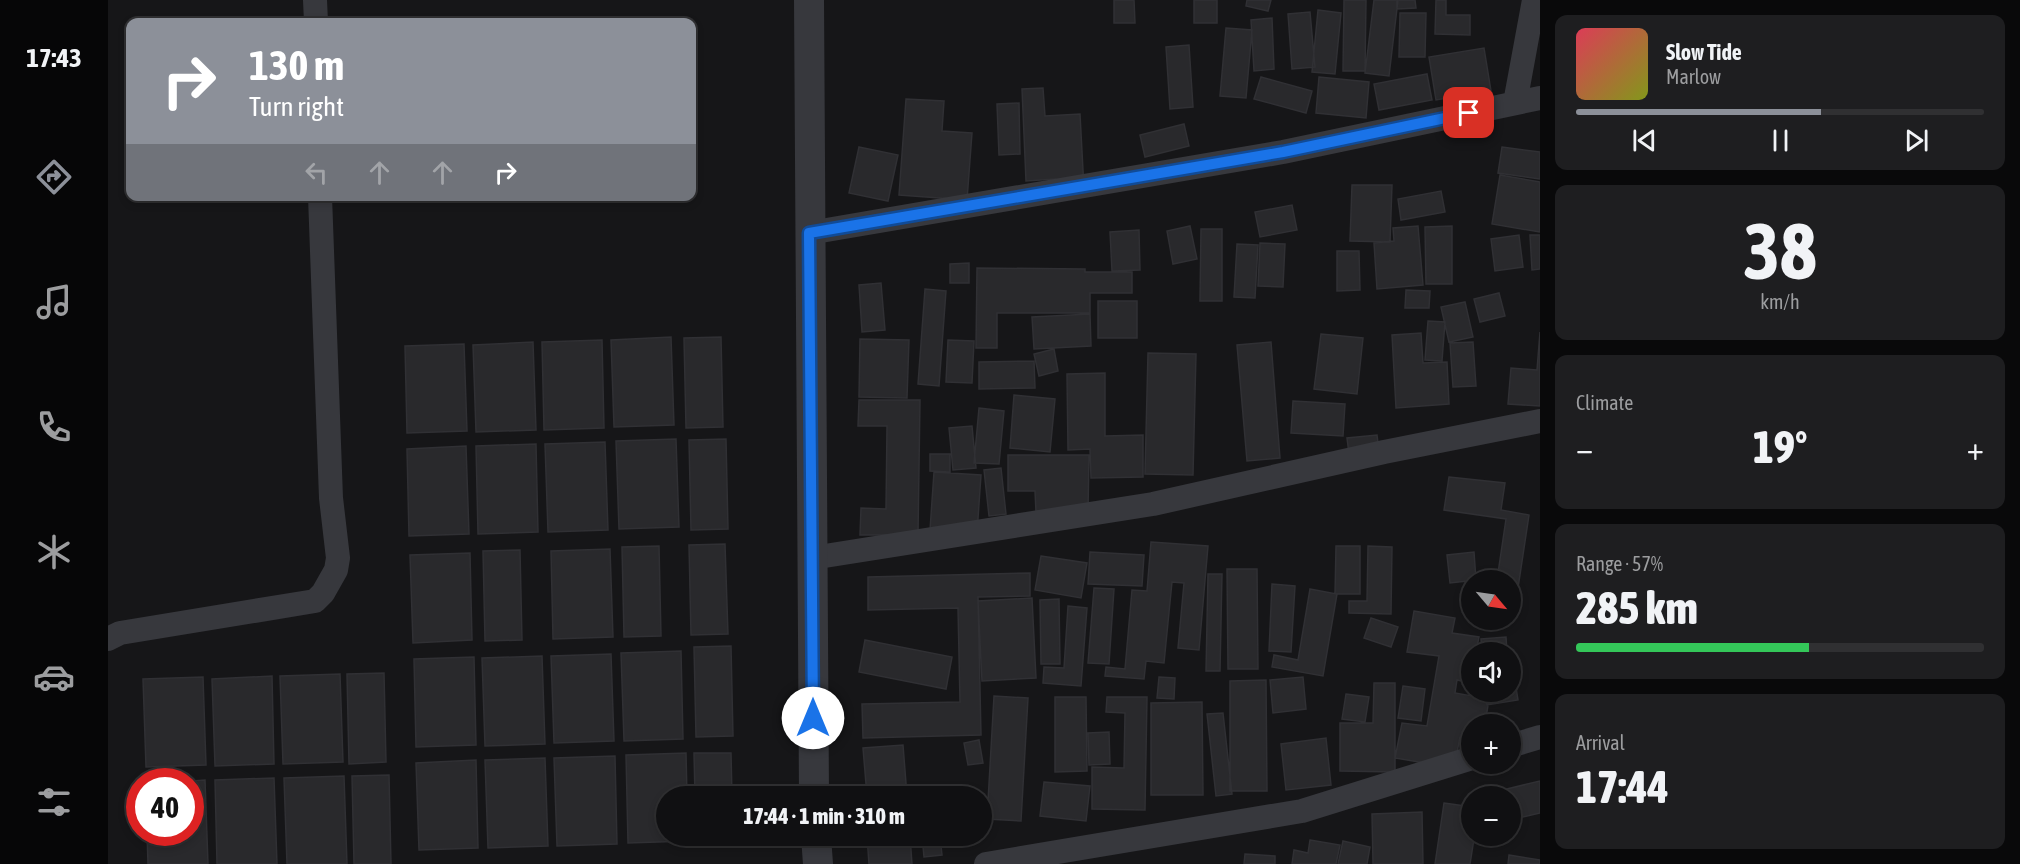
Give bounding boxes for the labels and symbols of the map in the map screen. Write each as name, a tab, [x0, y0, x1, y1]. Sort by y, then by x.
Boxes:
pin	[1443, 87, 1494, 138]
north arrow	[1461, 570, 1521, 630]
position arrow	[781, 686, 845, 750]
speed limit sign: 40	[126, 768, 204, 846]

